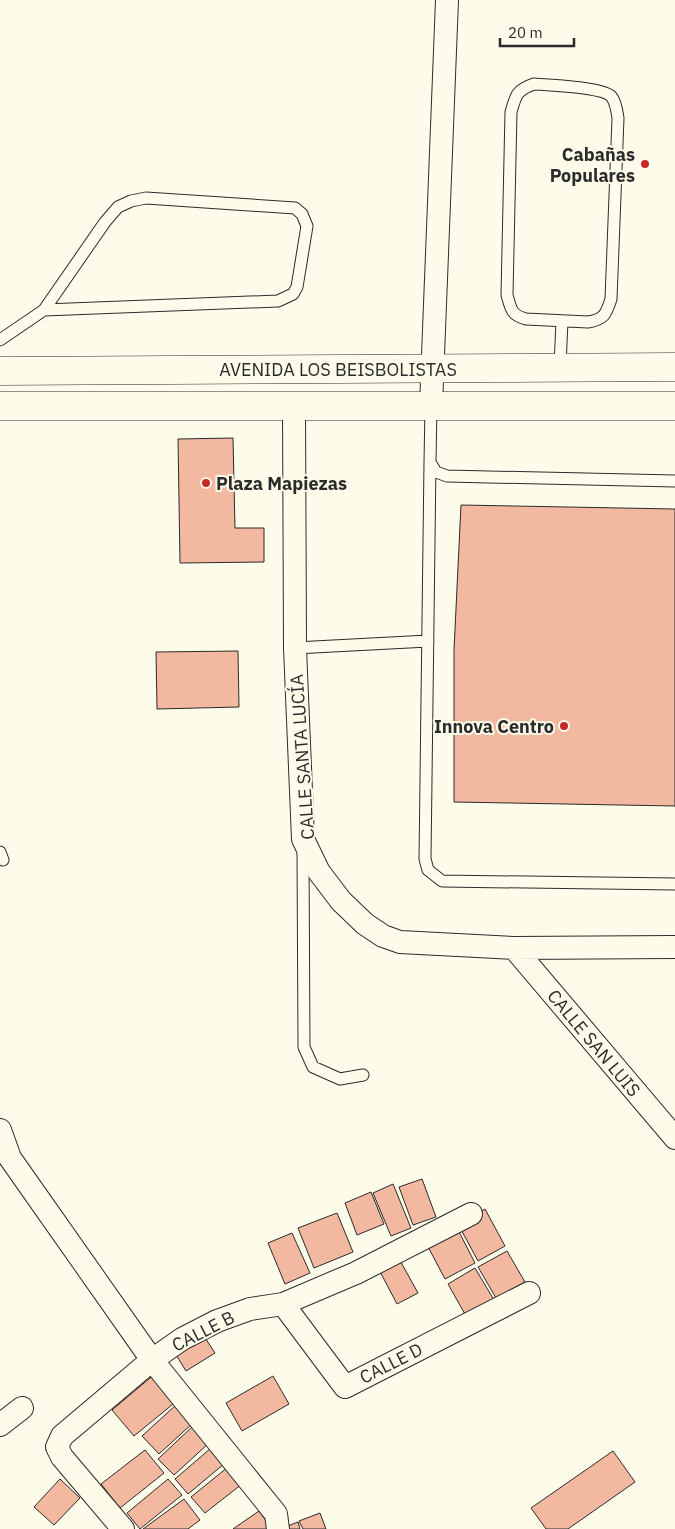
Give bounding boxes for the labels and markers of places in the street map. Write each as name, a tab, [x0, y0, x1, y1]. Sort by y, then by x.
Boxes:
place label: Cabañas Populares	[550, 143, 635, 187]
marker: Cabañas Populares	[639, 158, 651, 170]
place label: Plaza Mapiezas	[216, 472, 347, 495]
marker: Plaza Mapiezas	[200, 477, 212, 489]
place label: Innova Centro	[434, 715, 554, 738]
marker: Innova Centro	[558, 720, 570, 732]

